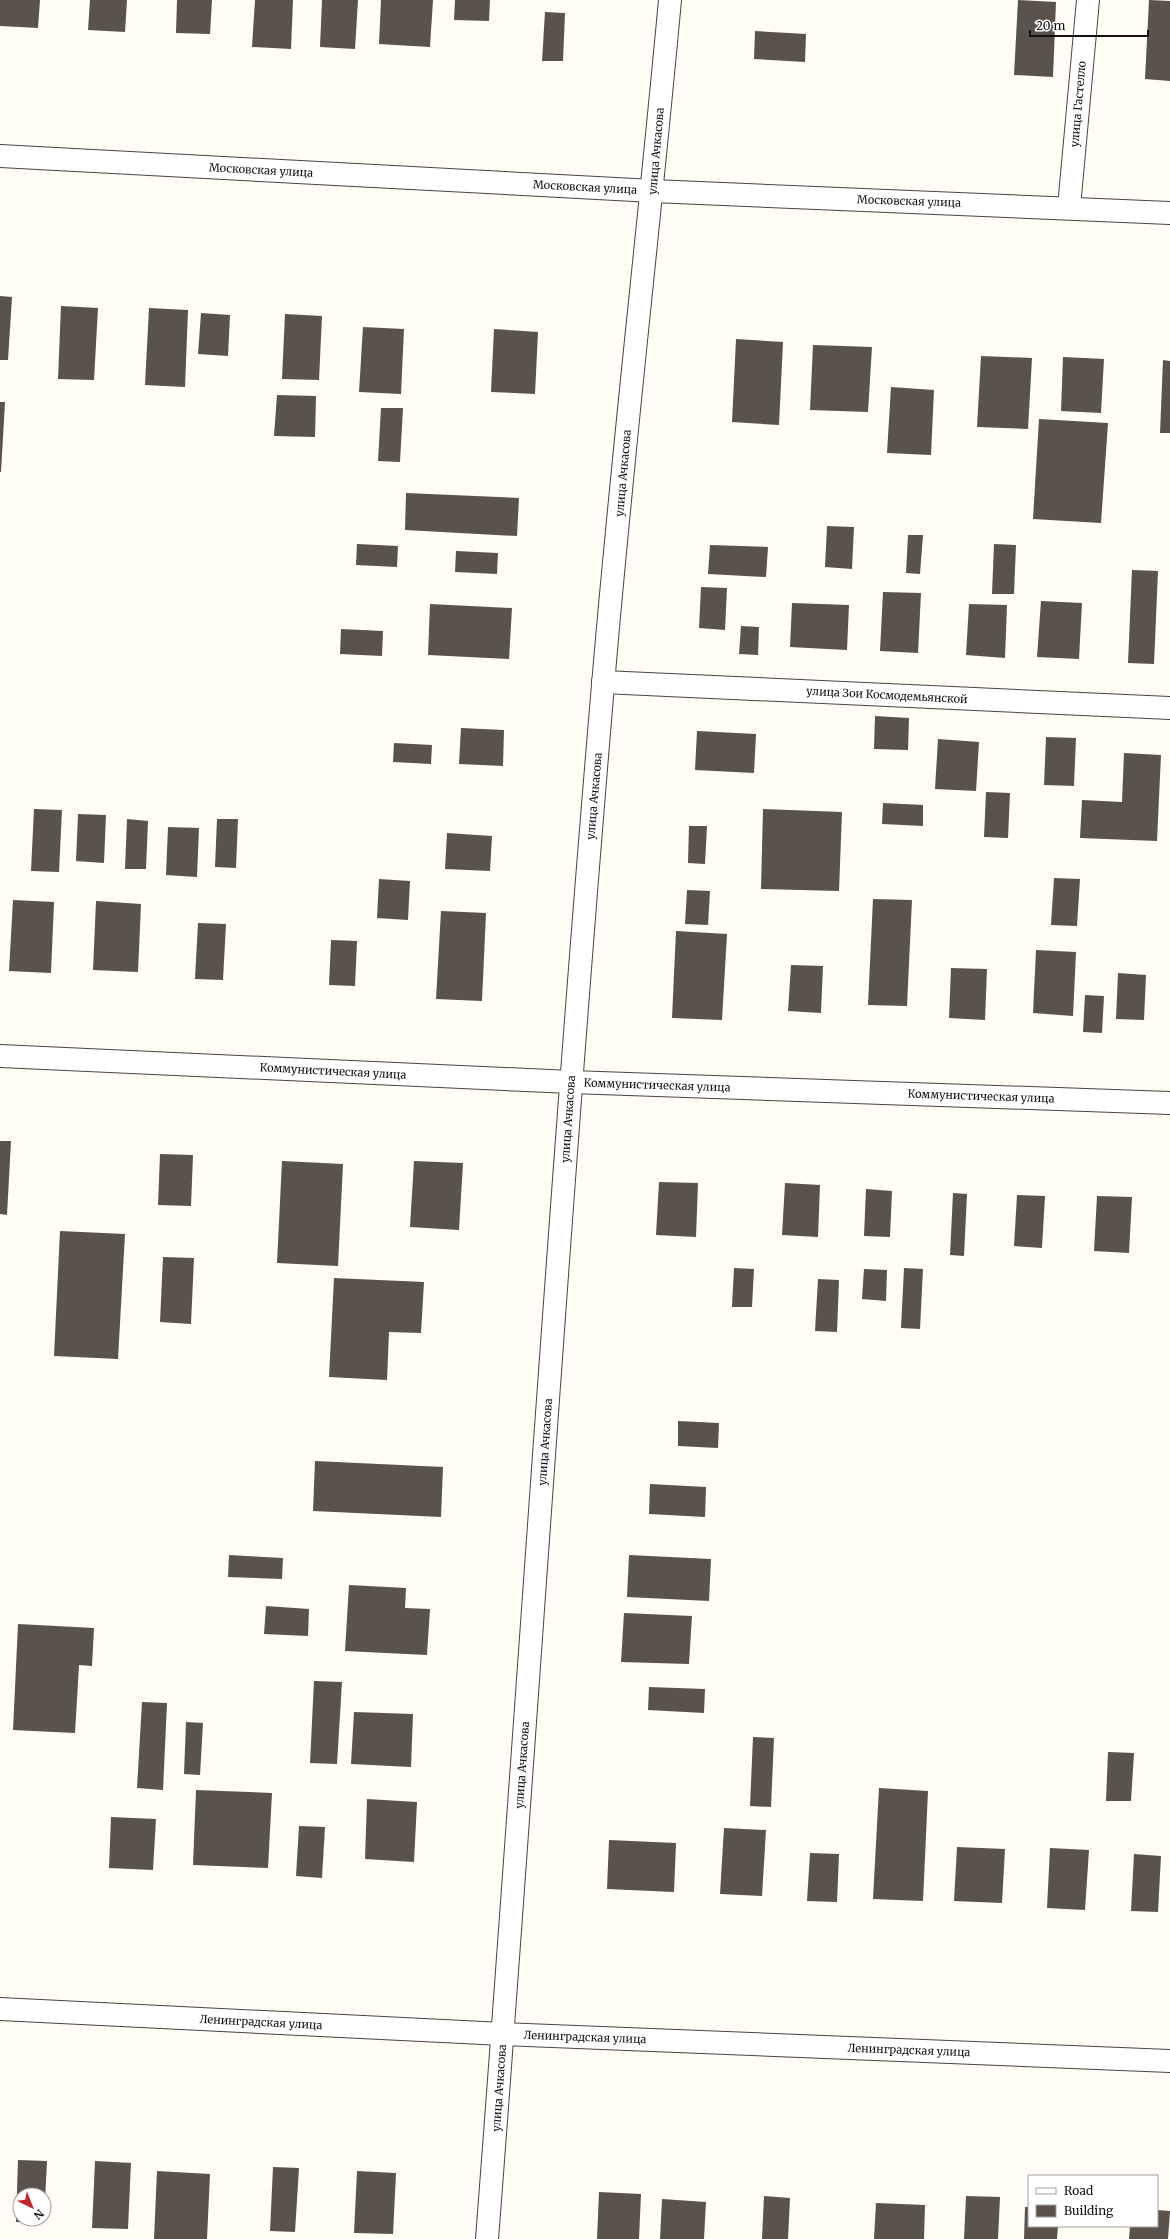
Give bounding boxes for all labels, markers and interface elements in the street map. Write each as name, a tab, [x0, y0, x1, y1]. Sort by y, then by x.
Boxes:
scale bar	[1030, 12, 1148, 38]
text: 20 m	[1036, 18, 1065, 33]
street label: улица Гастелло	[1067, 60, 1089, 148]
street label: улица Ачкасова	[645, 107, 667, 195]
street label: Московская улица	[209, 160, 313, 180]
street label: Московская улица	[533, 177, 637, 197]
street label: Московская улица	[857, 192, 961, 210]
street label: улица Ачкасова	[612, 429, 634, 517]
street label: улица Зои Космодемьянской	[806, 684, 968, 706]
street label: улица Ачкасова	[583, 752, 605, 840]
street label: Коммунистическая улица	[259, 1060, 407, 1082]
street label: улица Ачкасова	[558, 1075, 578, 1163]
street label: Коммунистическая улица	[583, 1075, 731, 1095]
street label: Коммунистическая улица	[907, 1086, 1055, 1106]
street label: улица Ачкасова	[535, 1398, 555, 1486]
street label: улица Ачкасова	[512, 1721, 532, 1809]
street label: Ленинградская улица	[199, 2012, 323, 2032]
street label: Ленинградская улица	[523, 2028, 647, 2046]
street label: Ленинградская улица	[847, 2041, 971, 2059]
street label: улица Ачкасова	[489, 2044, 509, 2132]
legend	[1028, 2175, 1158, 2227]
text: Road	[1064, 2183, 1093, 2198]
north arrow	[12, 2187, 52, 2227]
text: Building	[1064, 2203, 1114, 2218]
text: N	[31, 2206, 47, 2223]

